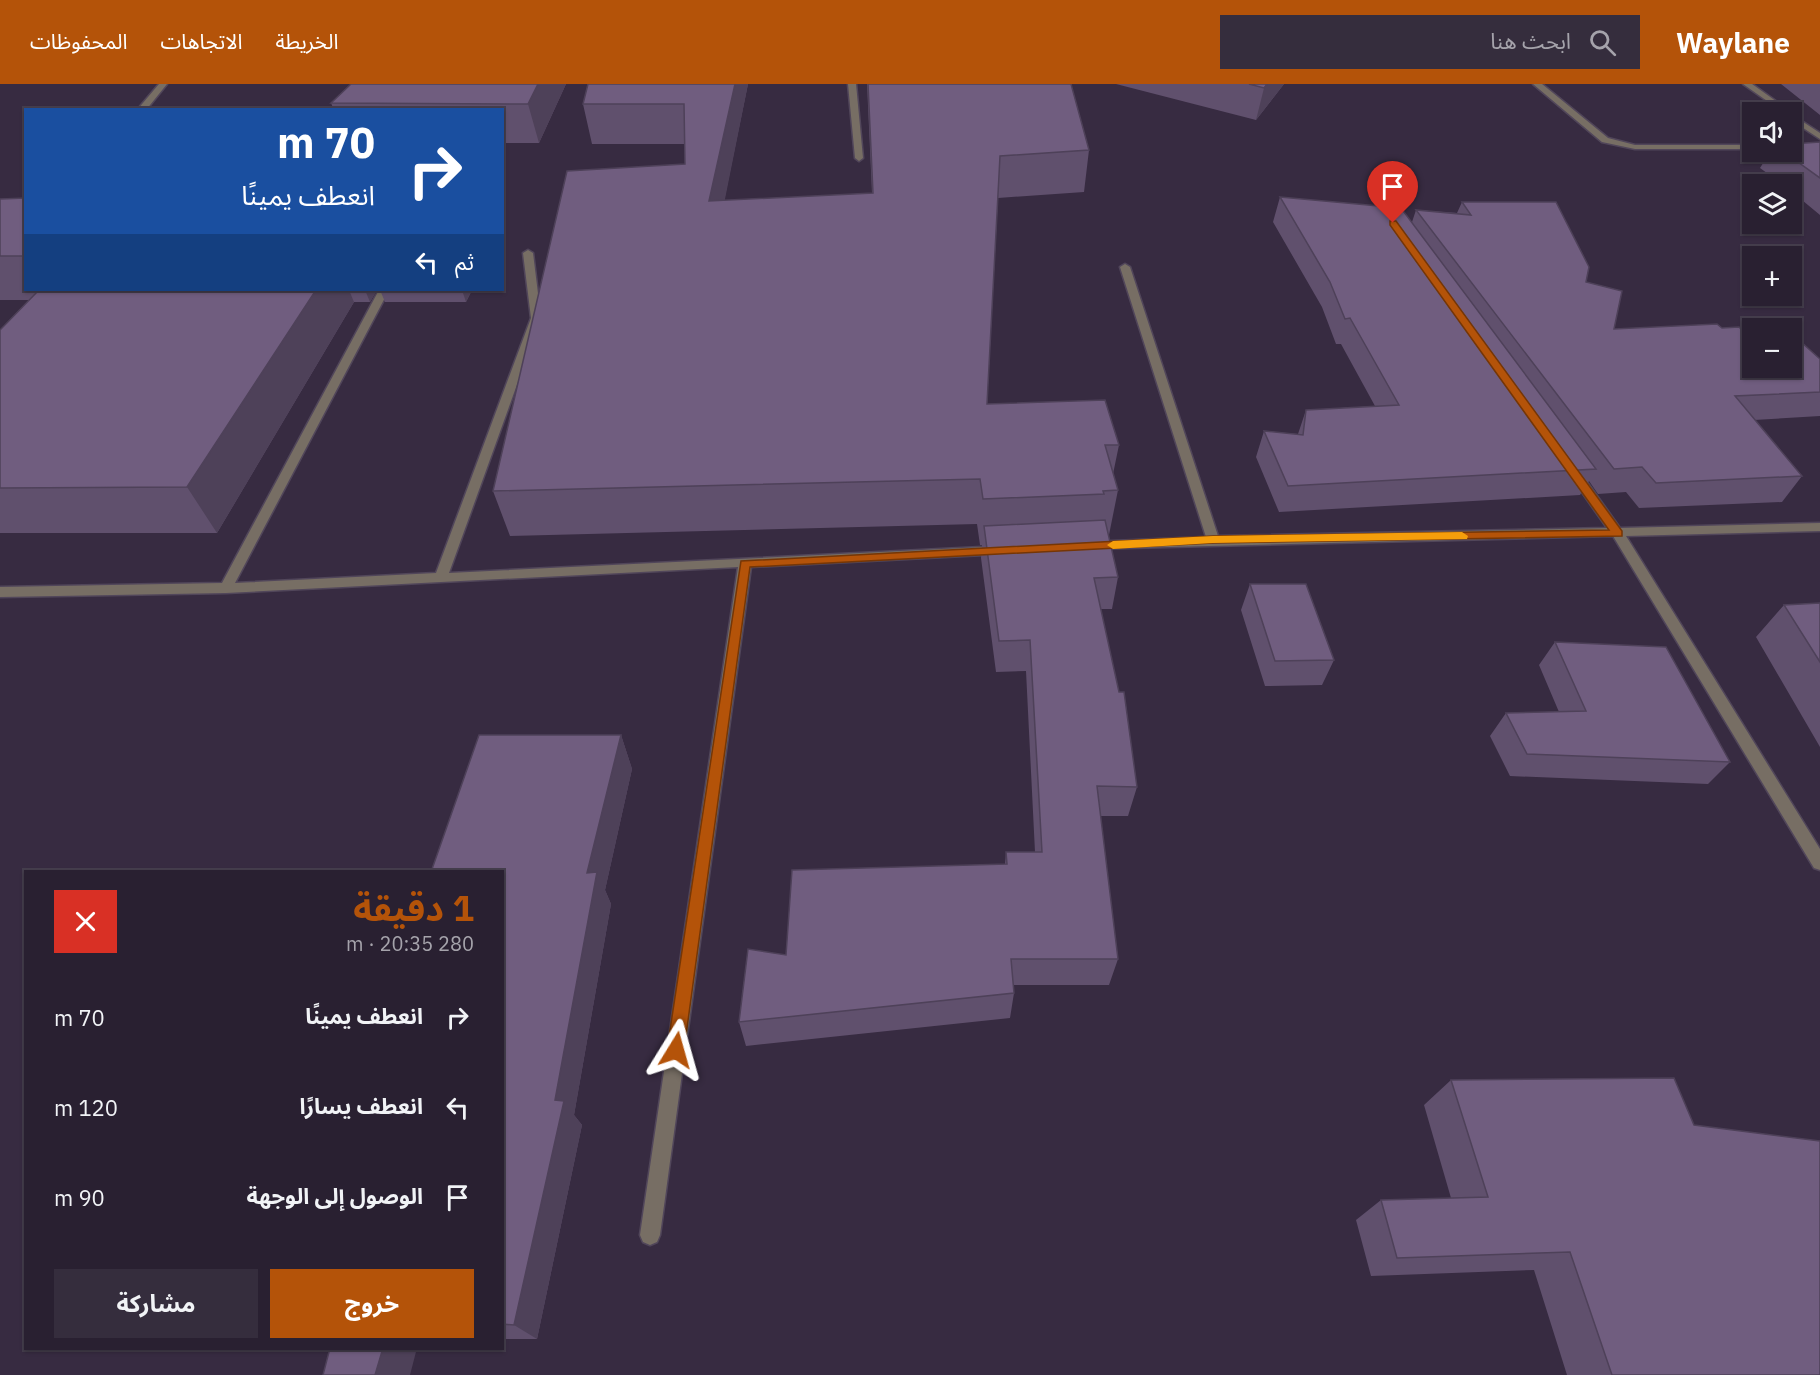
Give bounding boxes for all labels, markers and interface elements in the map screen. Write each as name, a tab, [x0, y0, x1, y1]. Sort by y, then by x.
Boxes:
search box	[1220, 15, 1640, 69]
text: Waylane	[1676, 24, 1790, 61]
text: ابحث هنا	[1490, 26, 1571, 55]
icon: search	[1586, 26, 1619, 59]
text: المحفوظات	[30, 27, 127, 55]
text: الاتجاهات	[160, 27, 242, 55]
text: الخريطة	[275, 27, 338, 55]
map controls	[1742, 102, 1802, 378]
button: sound	[1742, 102, 1802, 162]
text: 70 m	[277, 115, 375, 170]
icon: right	[396, 132, 474, 210]
pin	[1367, 161, 1418, 223]
icon: arrive	[1376, 170, 1409, 203]
button: layers	[1742, 174, 1802, 234]
text: انعطف يمينًا	[241, 177, 375, 212]
icon: left	[410, 246, 443, 279]
button: +	[1742, 246, 1802, 306]
text: ثم	[455, 247, 474, 276]
button: −	[1742, 318, 1802, 378]
text: 1 دقيقة	[353, 884, 474, 931]
button: close	[54, 890, 117, 953]
text: 280 m · 20:35	[346, 930, 474, 957]
text: انعطف يمينًا	[305, 1001, 423, 1030]
icon: right	[441, 1001, 474, 1034]
text: 70 m	[54, 1003, 105, 1032]
position arrow	[644, 1018, 708, 1082]
text: انعطف يسارًا	[300, 1091, 423, 1120]
icon: left	[441, 1091, 474, 1124]
text: 120 m	[54, 1093, 118, 1122]
text: الوصول إلى الوجهة	[246, 1181, 423, 1210]
icon: arrive	[441, 1181, 474, 1214]
text: 90 m	[54, 1183, 105, 1212]
button: مشاركة	[54, 1269, 258, 1338]
button: خروج	[270, 1269, 474, 1338]

